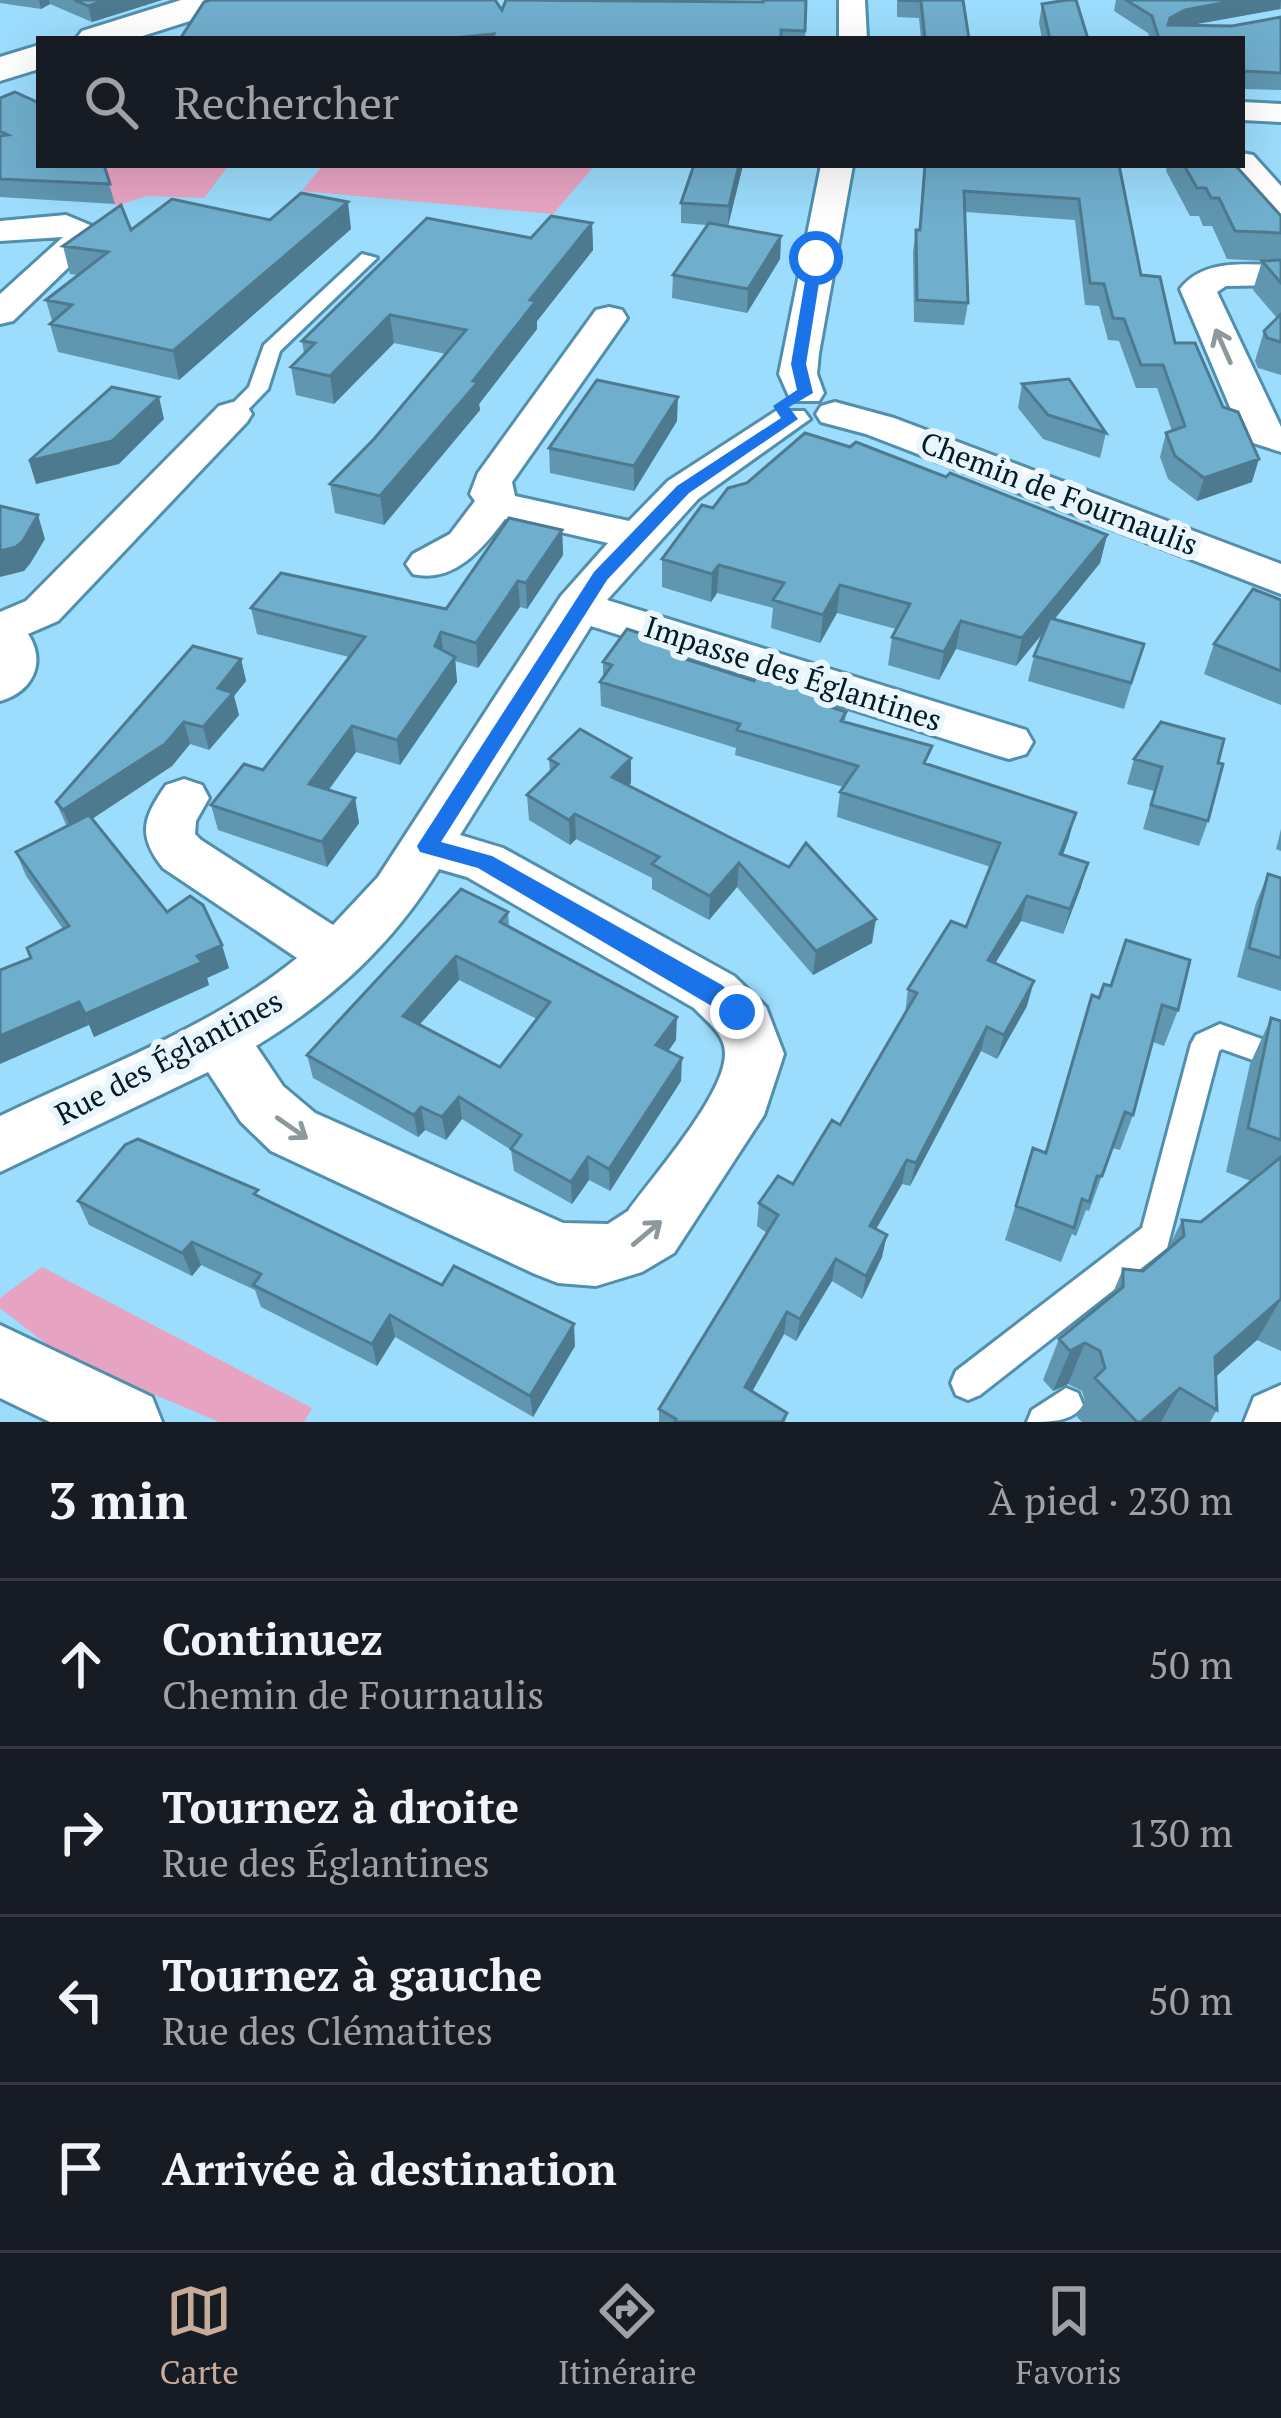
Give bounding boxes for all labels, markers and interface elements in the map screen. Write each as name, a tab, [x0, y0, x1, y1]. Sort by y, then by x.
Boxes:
search box	[36, 36, 1245, 168]
icon: search	[78, 69, 144, 135]
text: Rechercher	[174, 72, 399, 132]
route start	[789, 231, 843, 285]
one-way arrow	[1210, 328, 1232, 364]
street label: Chemin de Fournaulis	[915, 422, 1204, 564]
street label: Impasse des Églantines	[640, 606, 947, 740]
street label: Rue des Églantines	[48, 980, 289, 1134]
route end	[710, 985, 764, 1039]
one-way arrow	[275, 1116, 309, 1141]
one-way arrow	[631, 1220, 662, 1247]
text: 3 min	[48, 1466, 188, 1534]
text: À pied · 230 m	[989, 1474, 1233, 1526]
text: Continuez	[162, 1608, 383, 1668]
icon: ahead	[48, 1631, 114, 1697]
text: 50 m	[1148, 1638, 1233, 1690]
text: Chemin de Fournaulis	[162, 1668, 544, 1720]
text: Tournez à droite	[162, 1776, 519, 1836]
icon: right	[48, 1799, 114, 1865]
text: 130 m	[1128, 1806, 1233, 1858]
text: Rue des Églantines	[162, 1836, 490, 1888]
text: Tournez à gauche	[162, 1944, 542, 2004]
icon: left	[48, 1967, 114, 2033]
text: 50 m	[1148, 1974, 1233, 2026]
text: Rue des Clématites	[162, 2004, 493, 2056]
icon: arrive	[48, 2135, 114, 2201]
text: Arrivée à destination	[162, 2138, 617, 2198]
tab: Carte	[160, 2278, 239, 2393]
tab: Itinéraire	[558, 2278, 697, 2393]
tab: Favoris	[1016, 2278, 1121, 2393]

